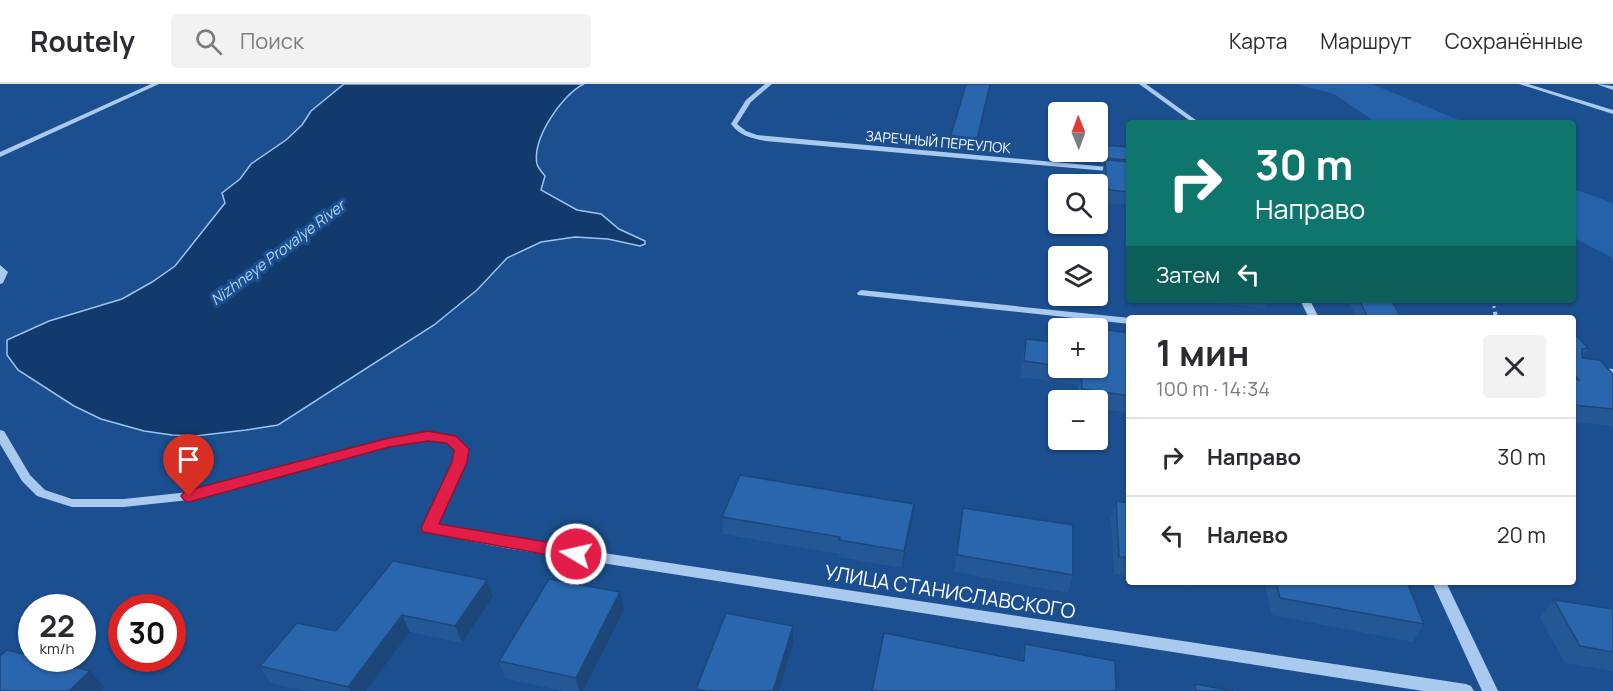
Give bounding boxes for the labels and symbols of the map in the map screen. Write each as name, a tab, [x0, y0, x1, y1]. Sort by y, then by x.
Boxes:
north arrow	[1048, 102, 1108, 162]
street label: ЗАРЕЧНЫЙ ПЕРЕУЛОК	[865, 126, 1012, 157]
water label: Nizhneye Provalye River	[206, 194, 351, 310]
pin	[163, 434, 214, 496]
position arrow	[544, 522, 608, 586]
street label: УЛИЦА СТАНИСЛАВСКОГО	[823, 558, 1077, 625]
speed limit sign: 30	[108, 594, 186, 672]

